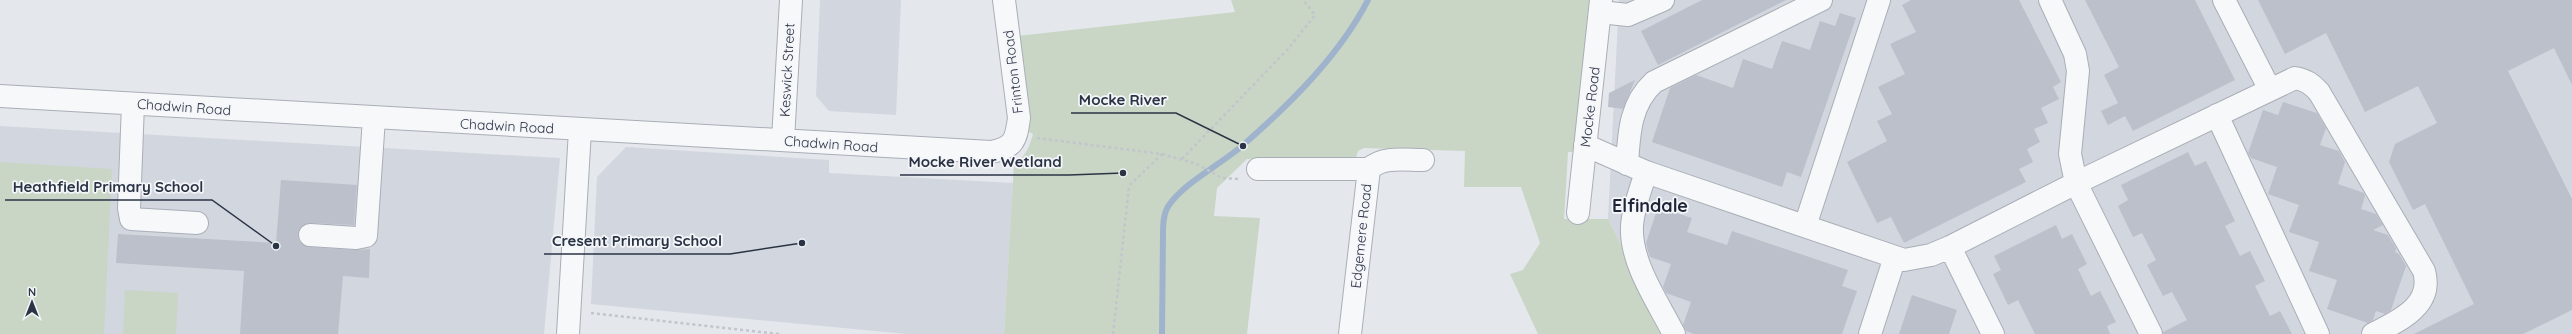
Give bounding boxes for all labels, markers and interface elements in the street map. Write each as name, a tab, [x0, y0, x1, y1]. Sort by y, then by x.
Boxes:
street label: Keswick Street	[776, 22, 798, 117]
street label: Frinton Road	[999, 29, 1027, 115]
street label: Mocke Road	[1576, 66, 1604, 148]
callout: Mocke River	[1071, 86, 1176, 113]
text: Mocke River	[1079, 90, 1168, 109]
street label: Chadwin Road	[136, 95, 232, 119]
street label: Chadwin Road	[459, 115, 555, 137]
street label: Chadwin Road	[783, 132, 879, 156]
callout: Mocke River Wetland	[900, 148, 1069, 175]
text: Mocke River Wetland	[908, 152, 1062, 171]
callout: Heathfield Primary School	[5, 173, 212, 200]
text: Heathfield Primary School	[13, 177, 203, 196]
street label: Edgemere Road	[1347, 183, 1375, 289]
district label: Elfindale	[1612, 194, 1688, 217]
callout: Cresent Primary School	[544, 227, 730, 254]
text: Cresent Primary School	[552, 231, 722, 250]
north arrow	[12, 282, 52, 322]
text: N	[28, 285, 36, 299]

